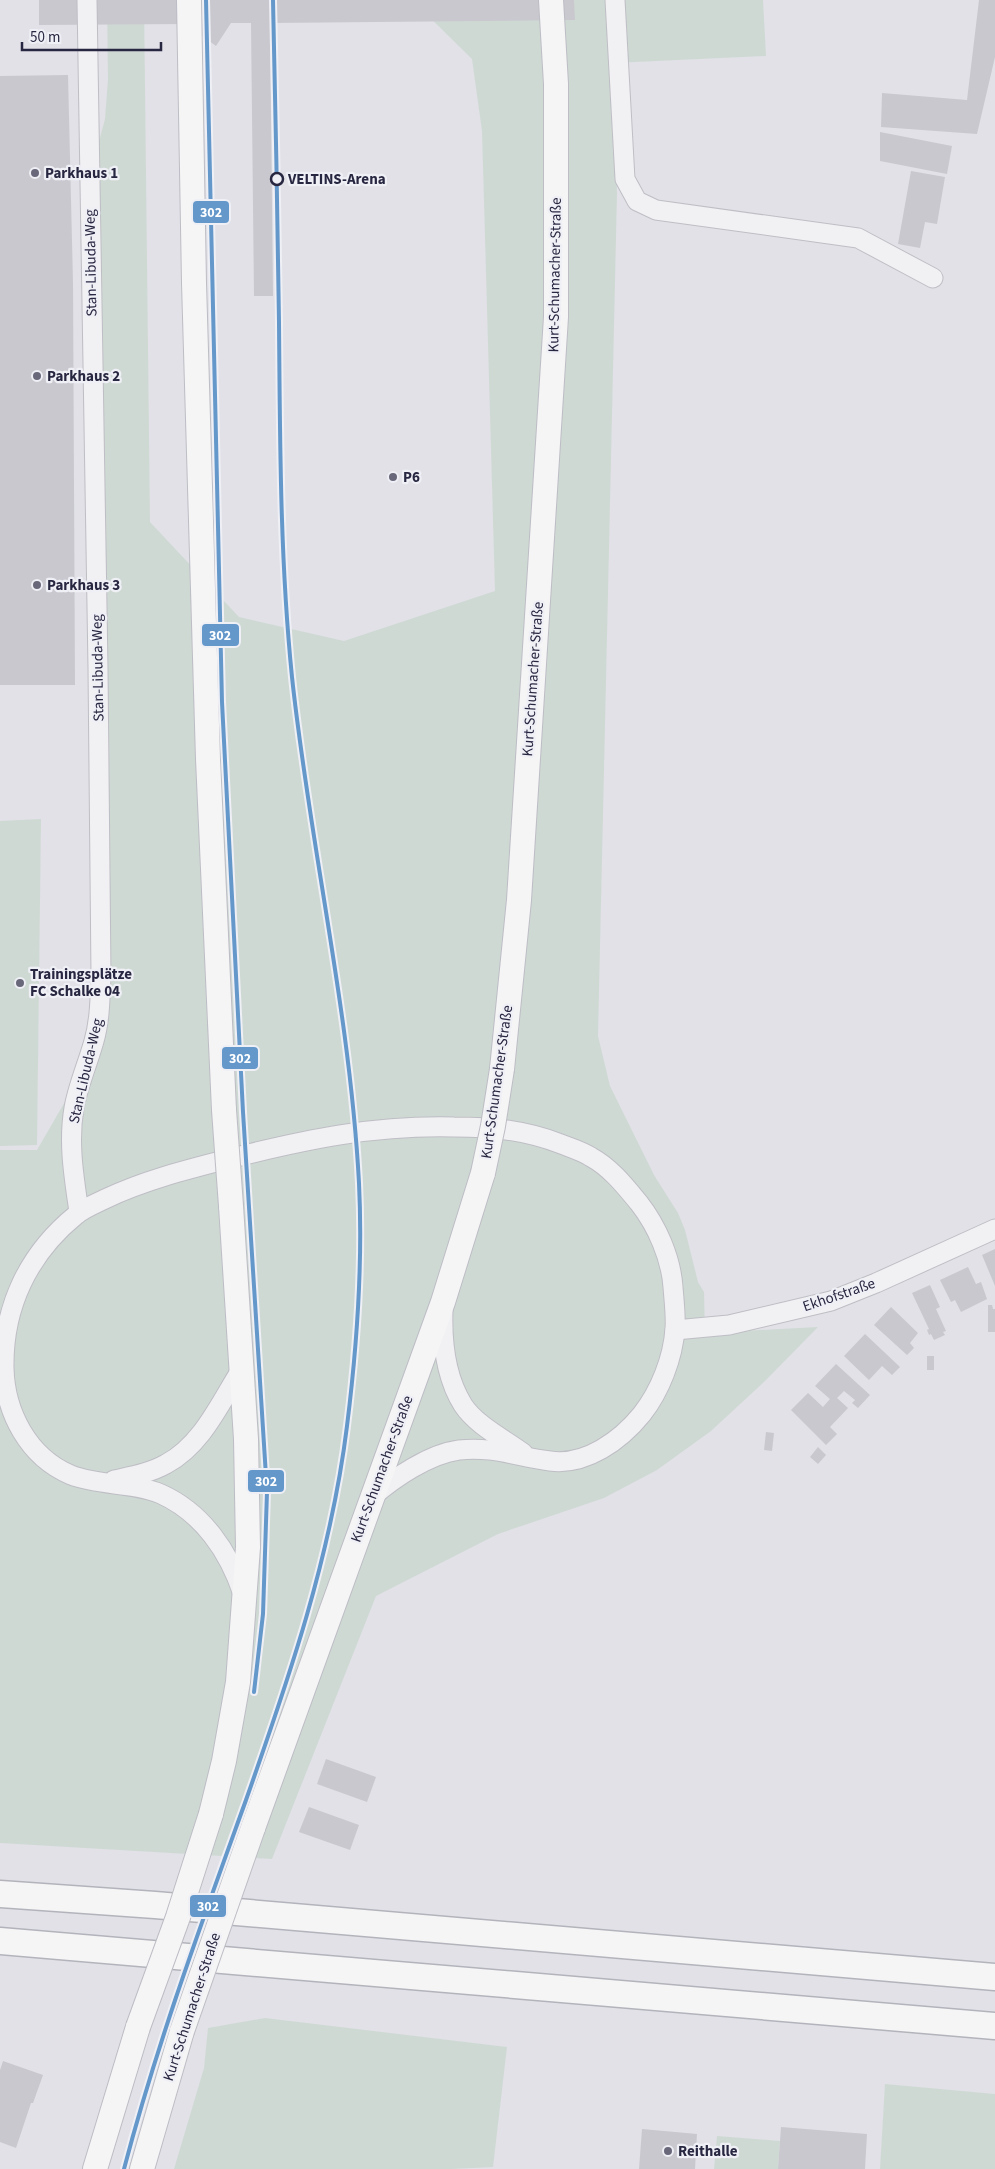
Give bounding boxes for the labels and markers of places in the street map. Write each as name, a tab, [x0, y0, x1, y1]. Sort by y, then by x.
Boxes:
place label: Parkhaus 1	[45, 163, 118, 184]
marker: Parkhaus 1	[29, 167, 41, 179]
place label: VELTINS-Arena	[287, 169, 386, 190]
marker: VELTINS-Arena	[270, 172, 284, 186]
place label: Parkhaus 2	[47, 366, 120, 387]
marker: Parkhaus 2	[31, 370, 43, 382]
place label: P6	[403, 467, 420, 488]
marker: P6	[387, 471, 399, 483]
place label: Parkhaus 3	[47, 575, 120, 596]
marker: Parkhaus 3	[31, 579, 43, 591]
place label: Trainingsplätze FC Schalke 04	[30, 964, 132, 1002]
marker: Trainingsplätze FC Schalke 04	[14, 977, 26, 989]
place label: Reithalle	[678, 2141, 738, 2162]
marker: Reithalle	[662, 2145, 674, 2157]

